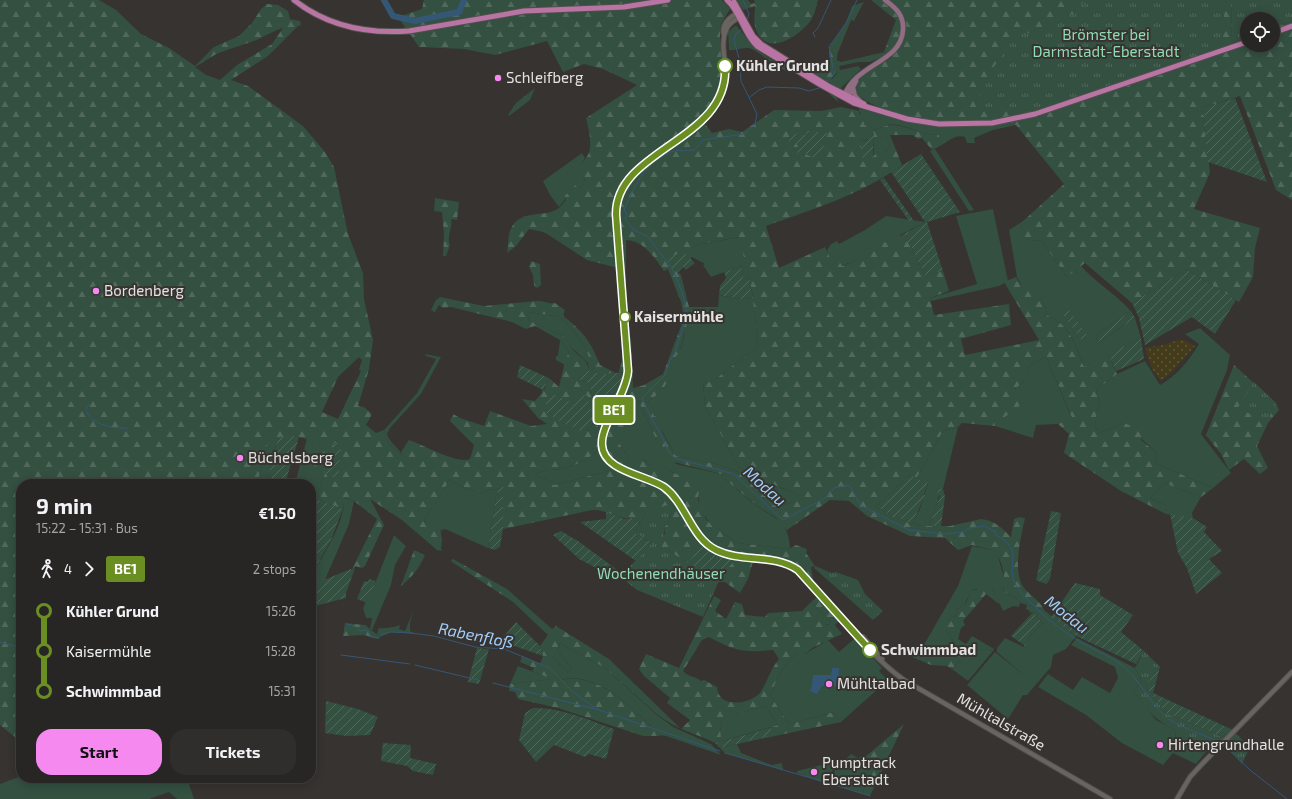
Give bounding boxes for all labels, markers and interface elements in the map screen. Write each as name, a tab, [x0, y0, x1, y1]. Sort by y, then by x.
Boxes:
map controls	[1240, 12, 1280, 52]
button: locate	[1240, 12, 1280, 52]
park label: Brömster bei Darmstadt-Eberstadt	[1033, 25, 1180, 60]
place label: Kühler Grund	[736, 56, 829, 74]
marker: Kühler Grund	[717, 58, 733, 74]
place label: Schleifberg	[506, 68, 584, 86]
marker: Schleifberg	[493, 73, 503, 83]
place label: Bordenberg	[104, 281, 185, 299]
marker: Bordenberg	[91, 286, 101, 296]
place label: Kaisermühle	[634, 307, 724, 325]
marker: Kaisermühle	[619, 311, 631, 323]
line badge: BE1	[591, 397, 637, 423]
text: BE1	[602, 401, 626, 418]
place label: Büchelsberg	[248, 448, 334, 466]
marker: Büchelsberg	[235, 453, 245, 463]
water label: Modau	[740, 462, 790, 510]
text: 9 min	[36, 492, 92, 518]
text: €1.50	[258, 504, 296, 522]
text: 15:22 – 15:31 · Bus	[36, 520, 138, 536]
icon: walk	[36, 558, 58, 580]
icon: forward	[78, 558, 100, 580]
text: BE1	[114, 560, 137, 577]
text: 4	[64, 561, 72, 577]
text: 2 stops	[253, 561, 296, 577]
park label: Wochenendhäuser	[597, 564, 725, 582]
water label: Modau	[1042, 591, 1093, 637]
text: Kühler Grund	[66, 602, 159, 620]
text: 15:26	[266, 603, 296, 619]
water label: Rabenfloß	[437, 618, 515, 651]
place label: Schwimmbad	[881, 640, 976, 658]
text: Kaisermühle	[66, 642, 151, 660]
marker: Schwimmbad	[862, 642, 878, 658]
text: 15:28	[266, 643, 296, 659]
place label: Mühltalbad	[837, 674, 916, 692]
marker: Mühltalbad	[824, 679, 834, 689]
text: Schwimmbad	[66, 682, 161, 700]
text: 15:31	[268, 683, 296, 699]
street label: Mühltalstraße	[954, 689, 1049, 754]
button: Start	[36, 729, 162, 775]
button: Tickets	[170, 729, 296, 775]
place label: Hirtengrundhalle	[1168, 735, 1284, 753]
marker: Hirtengrundhalle	[1155, 740, 1165, 750]
place label: Pumptrack Eberstadt	[822, 753, 897, 788]
marker: Pumptrack Eberstadt	[809, 767, 819, 777]

